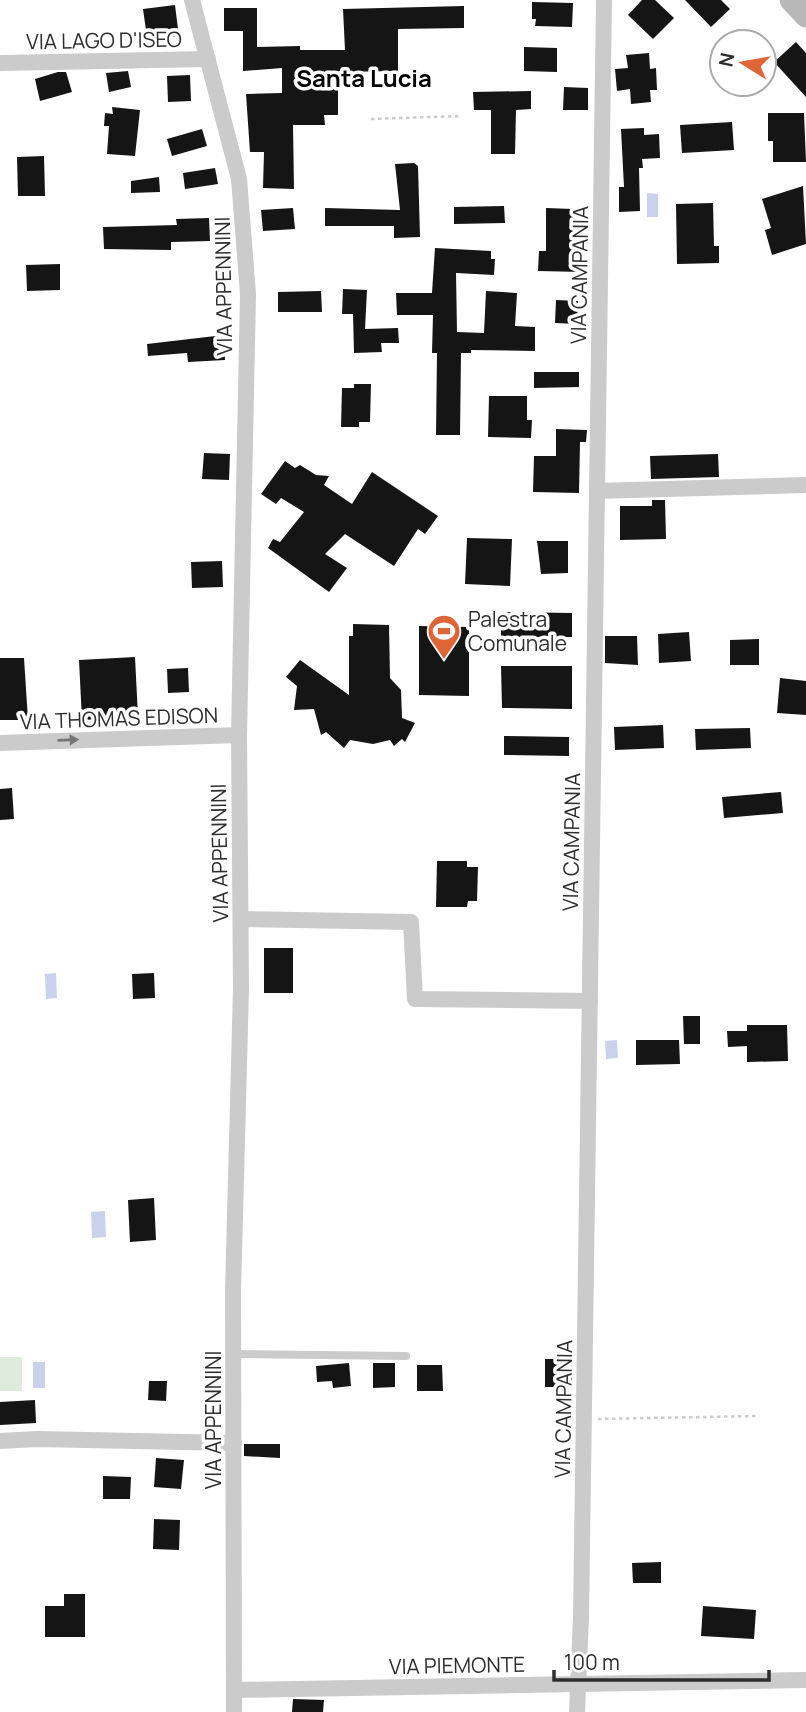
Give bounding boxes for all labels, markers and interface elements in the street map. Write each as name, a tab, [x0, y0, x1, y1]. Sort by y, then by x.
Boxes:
street label: VIA LAGO D'ISEO	[26, 25, 182, 55]
north arrow	[708, 28, 778, 98]
text: N	[712, 51, 740, 69]
district label: Santa Lucia	[296, 61, 432, 94]
street label: VIA CAMPANIA	[564, 206, 594, 344]
street label: VIA APPENNINI	[208, 216, 238, 356]
place label: Palestra Comunale	[468, 605, 567, 657]
sports icon: Palestra Comunale	[425, 612, 463, 661]
street label: VIA THOMAS EDISON	[19, 701, 219, 735]
one-way arrow	[57, 735, 79, 746]
street label: VIA CAMPANIA	[556, 773, 586, 911]
street label: VIA APPENNINI	[204, 783, 234, 923]
street label: VIA CAMPANIA	[548, 1340, 578, 1478]
street label: VIA APPENNINI	[199, 1351, 227, 1489]
scale bar	[554, 1638, 769, 1682]
text: 100 m	[564, 1648, 620, 1676]
street label: VIA PIEMONTE	[389, 1650, 525, 1680]

